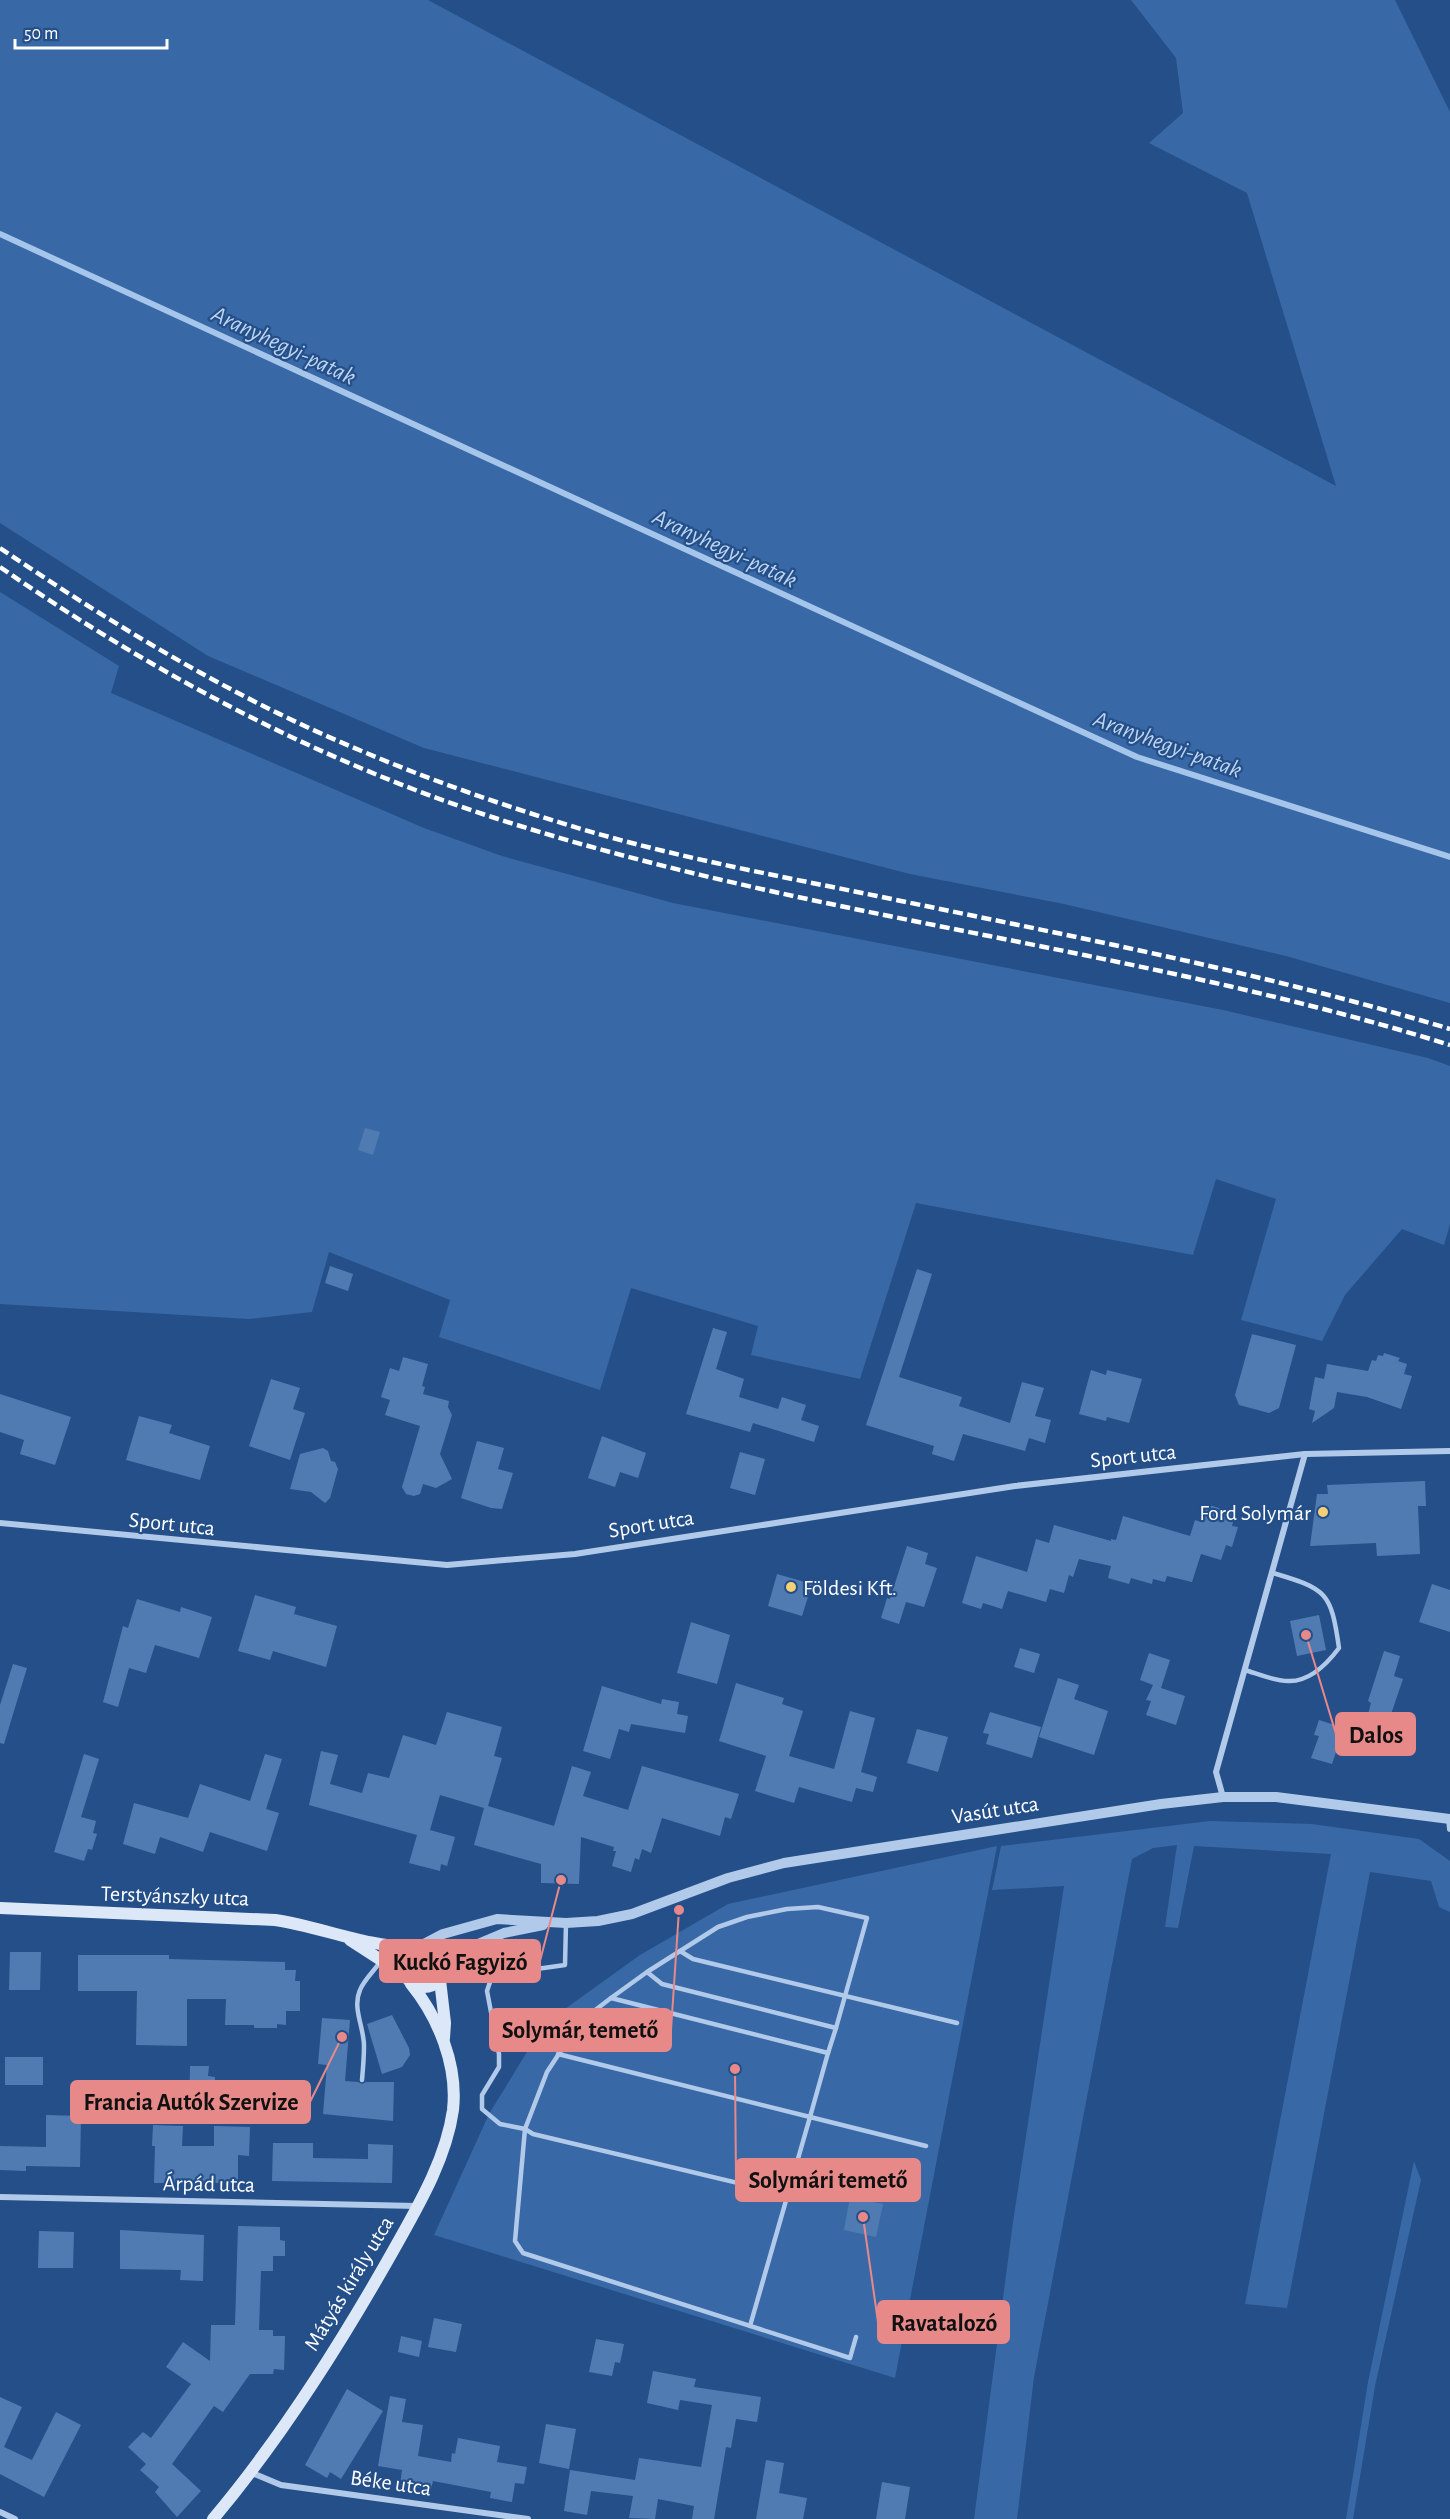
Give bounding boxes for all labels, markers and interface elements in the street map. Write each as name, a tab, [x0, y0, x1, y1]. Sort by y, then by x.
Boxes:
scale bar	[15, 12, 166, 50]
text: 50 m	[24, 25, 58, 43]
water label: Aranyhegyi-patak	[207, 302, 359, 390]
water label: Aranyhegyi-patak	[648, 505, 800, 593]
water label: Aranyhegyi-patak	[1089, 707, 1245, 783]
street label: Sport utca	[1089, 1441, 1177, 1471]
place label: Ford Solymár	[1199, 1502, 1311, 1524]
marker: Ford Solymár	[1316, 1505, 1330, 1519]
street label: Sport utca	[607, 1506, 695, 1542]
street label: Sport utca	[128, 1509, 216, 1539]
place label: Földesi Kft.	[803, 1577, 897, 1599]
marker: Földesi Kft.	[784, 1580, 798, 1594]
callout: Dalos	[1336, 1713, 1415, 1755]
text: Dalos	[1349, 1724, 1403, 1748]
street label: Vasút utca	[950, 1792, 1040, 1828]
street label: Terstyánszky utca	[100, 1882, 250, 1910]
callout: Kuckó Fagyizó	[380, 1940, 540, 1982]
text: Kuckó Fagyizó	[392, 1951, 528, 1975]
callout: Solymár, temető	[490, 2009, 671, 2051]
text: Solymár, temető	[502, 2019, 658, 2043]
callout: Francia Autók Szervize	[71, 2081, 310, 2123]
text: Francia Autók Szervize	[83, 2091, 299, 2115]
callout: Solymári temető	[736, 2159, 920, 2201]
text: Solymári temető	[748, 2169, 908, 2193]
street label: Árpád utca	[163, 2171, 255, 2196]
street label: Mátyás király utca	[300, 2212, 398, 2355]
callout: Ravatalozó	[878, 2301, 1009, 2343]
text: Ravatalozó	[891, 2312, 997, 2336]
street label: Béke utca	[349, 2466, 433, 2500]

